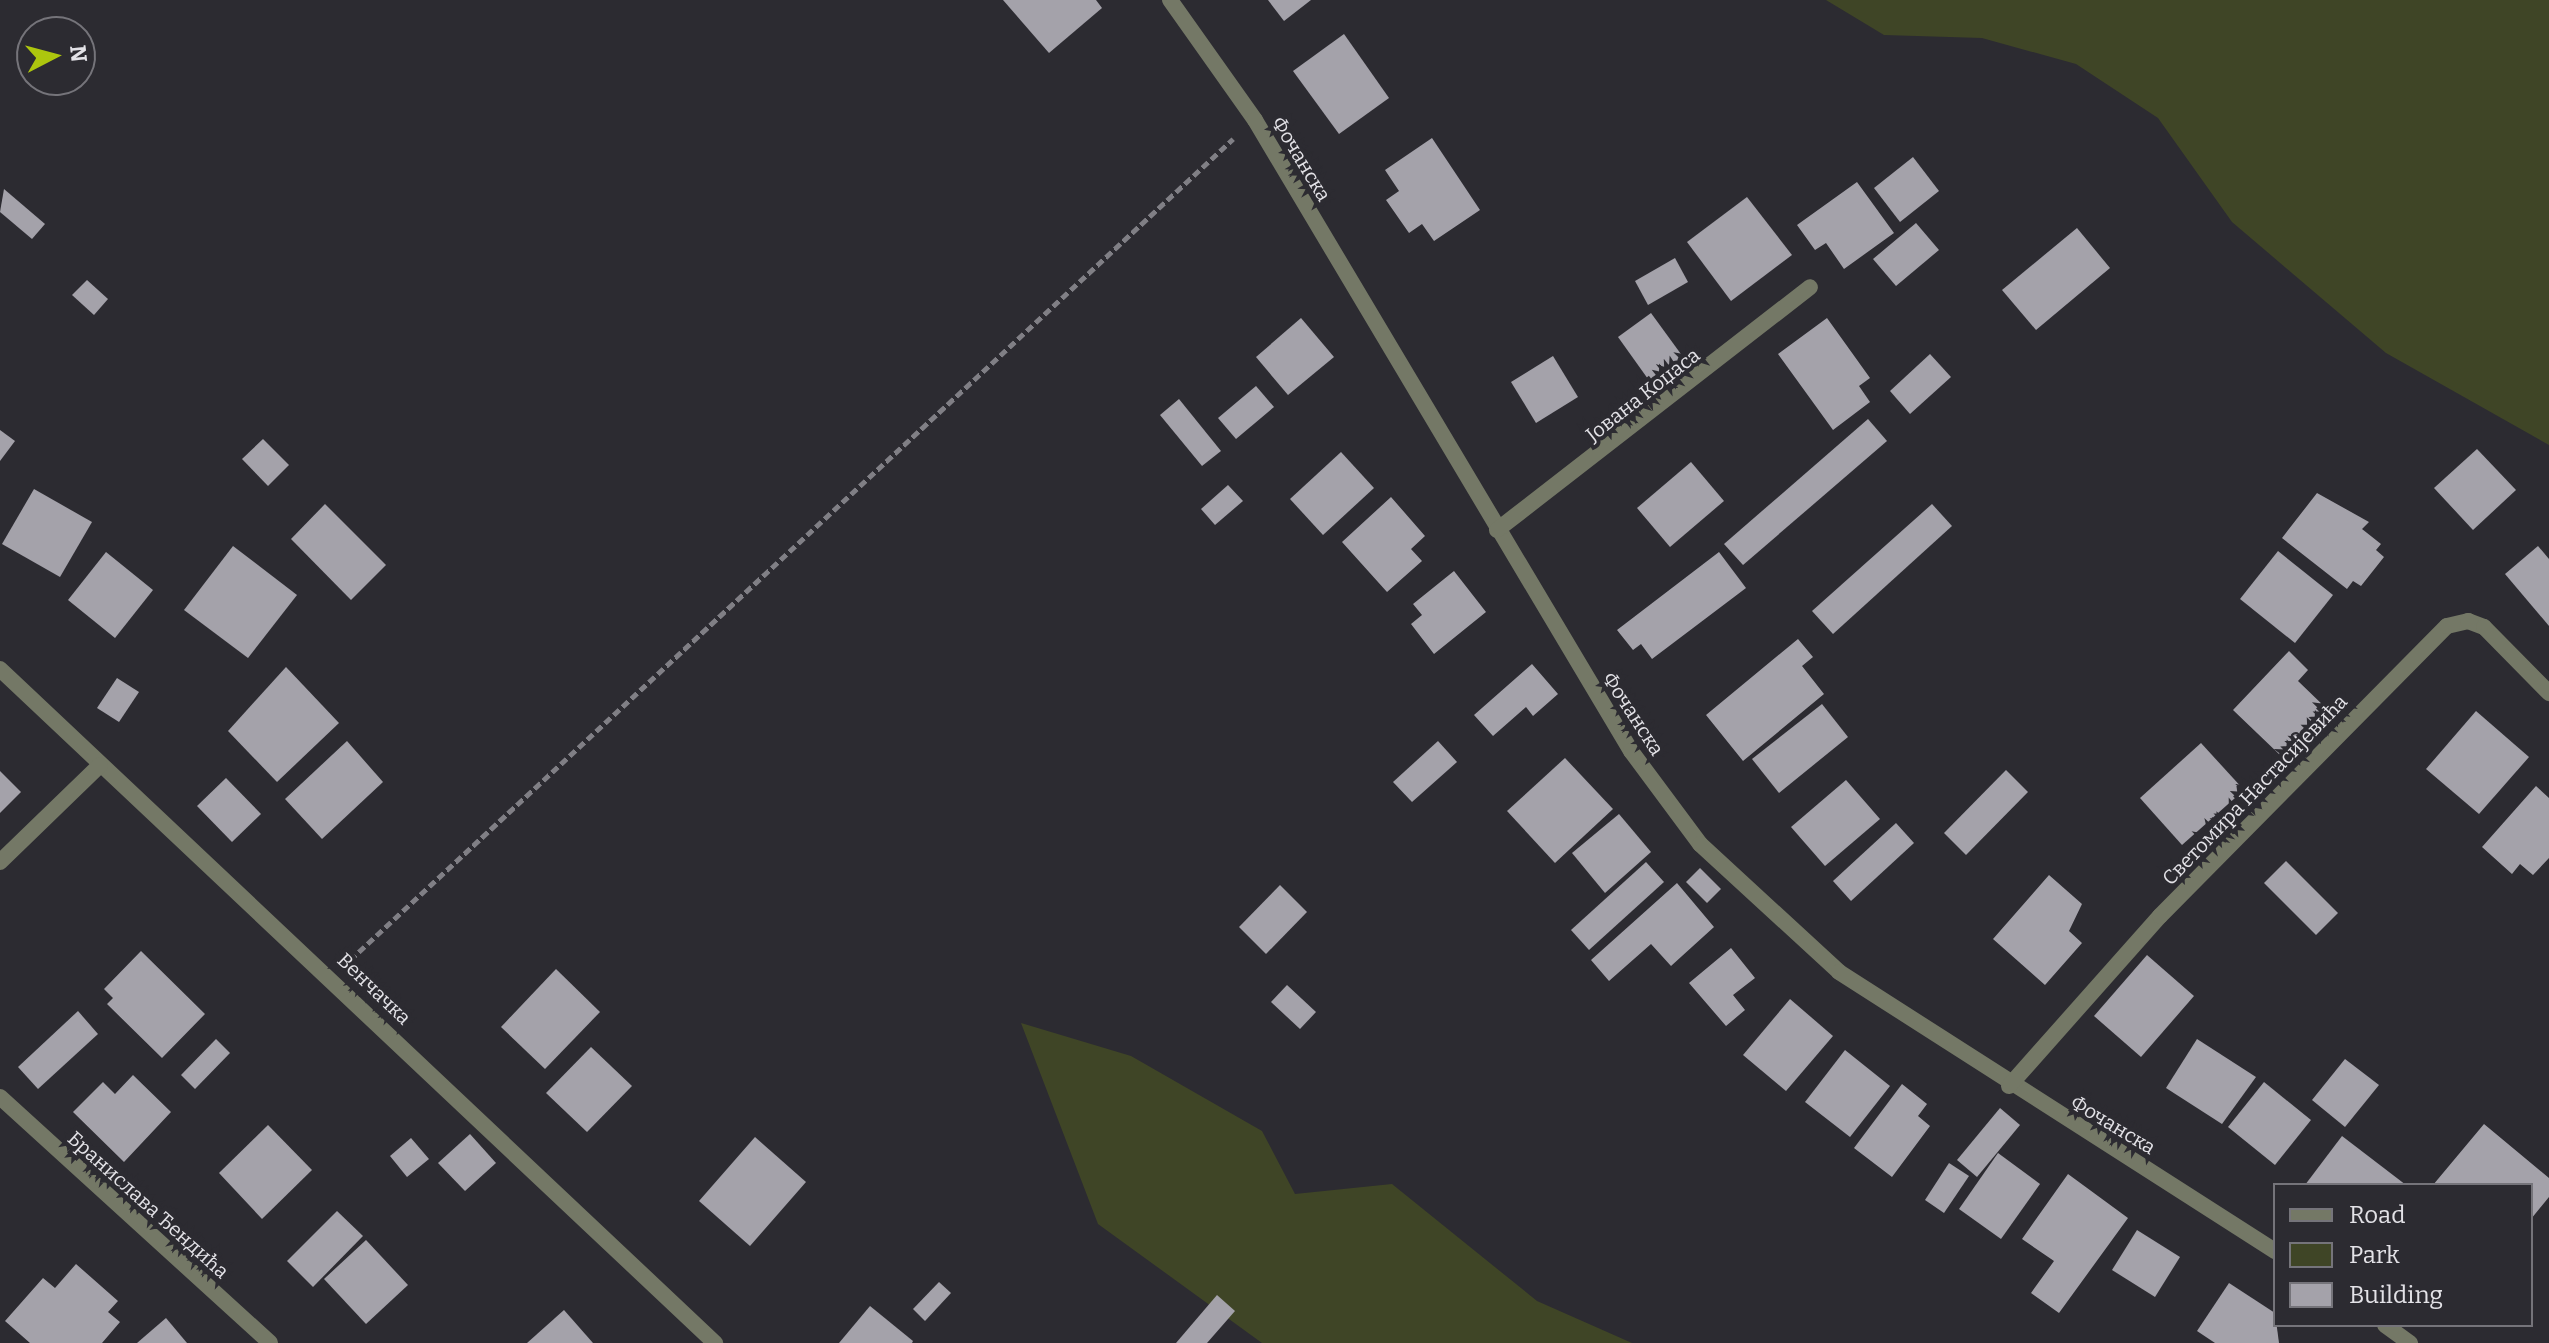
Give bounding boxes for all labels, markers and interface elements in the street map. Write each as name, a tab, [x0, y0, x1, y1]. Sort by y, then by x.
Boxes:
north arrow	[16, 16, 96, 96]
text: N	[64, 44, 93, 63]
street label: Фочанска	[1266, 112, 1336, 206]
street label: Јована Коџаса	[1581, 343, 1705, 447]
street label: Фочанска	[1597, 668, 1669, 760]
street label: Светомира Настасијевића	[2158, 690, 2352, 890]
street label: Венчачка	[332, 948, 416, 1030]
street label: Фочанска	[2066, 1090, 2160, 1160]
street label: Бранислава Ђендића	[63, 1126, 233, 1284]
legend	[2273, 1183, 2533, 1327]
text: Road	[2349, 1201, 2405, 1229]
text: Park	[2349, 1241, 2400, 1269]
text: Building	[2349, 1281, 2443, 1309]

